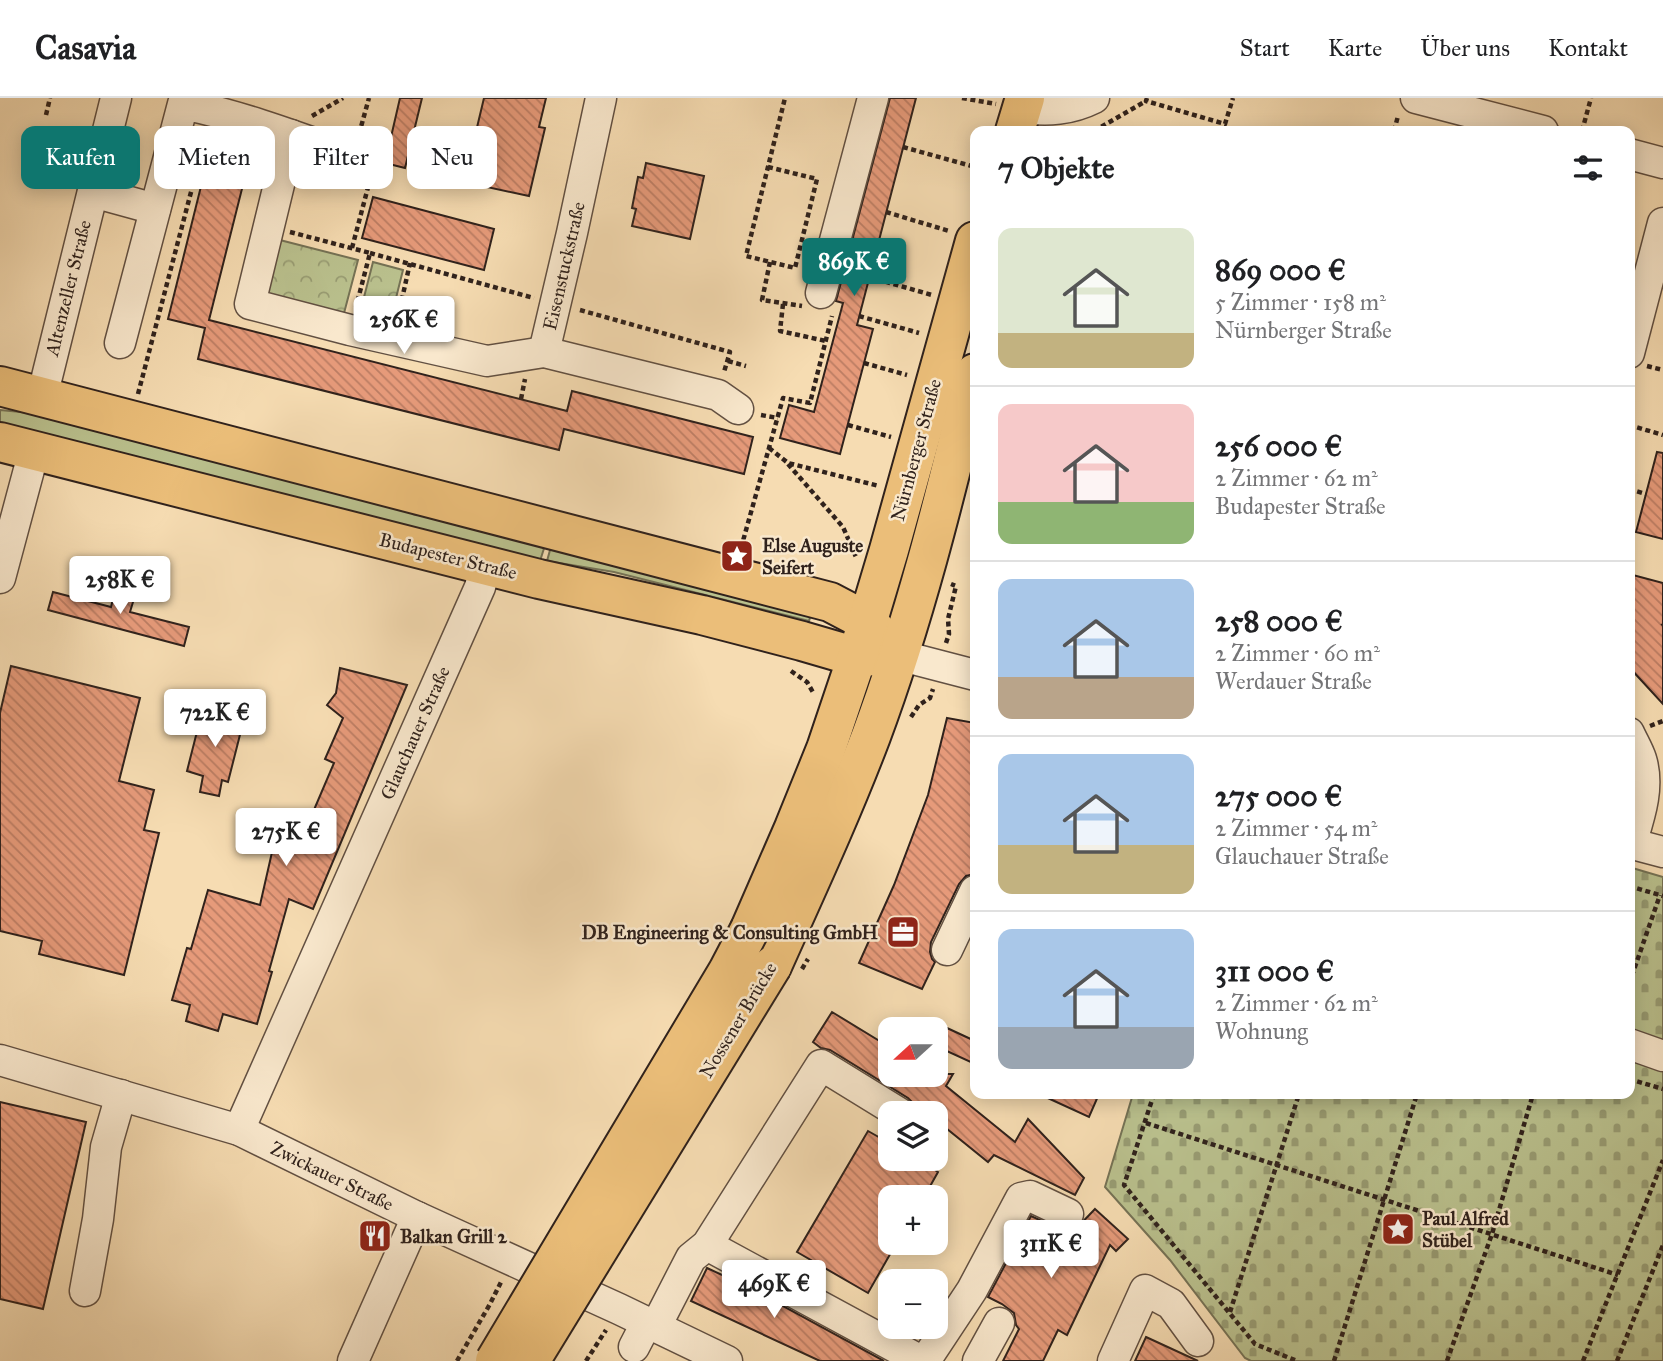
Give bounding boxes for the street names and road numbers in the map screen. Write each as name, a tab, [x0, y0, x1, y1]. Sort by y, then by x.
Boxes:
street label: Eisenstuckstraße	[538, 199, 590, 332]
street label: Altenzeller Straße	[40, 218, 96, 359]
street label: Nürnberger Straße	[886, 376, 947, 524]
street label: Budapester Straße	[377, 528, 519, 584]
street label: Glauchauer Straße	[375, 663, 455, 803]
street label: Nossener Brücke	[694, 958, 782, 1082]
street label: Zwickauer Straße	[267, 1136, 397, 1216]

